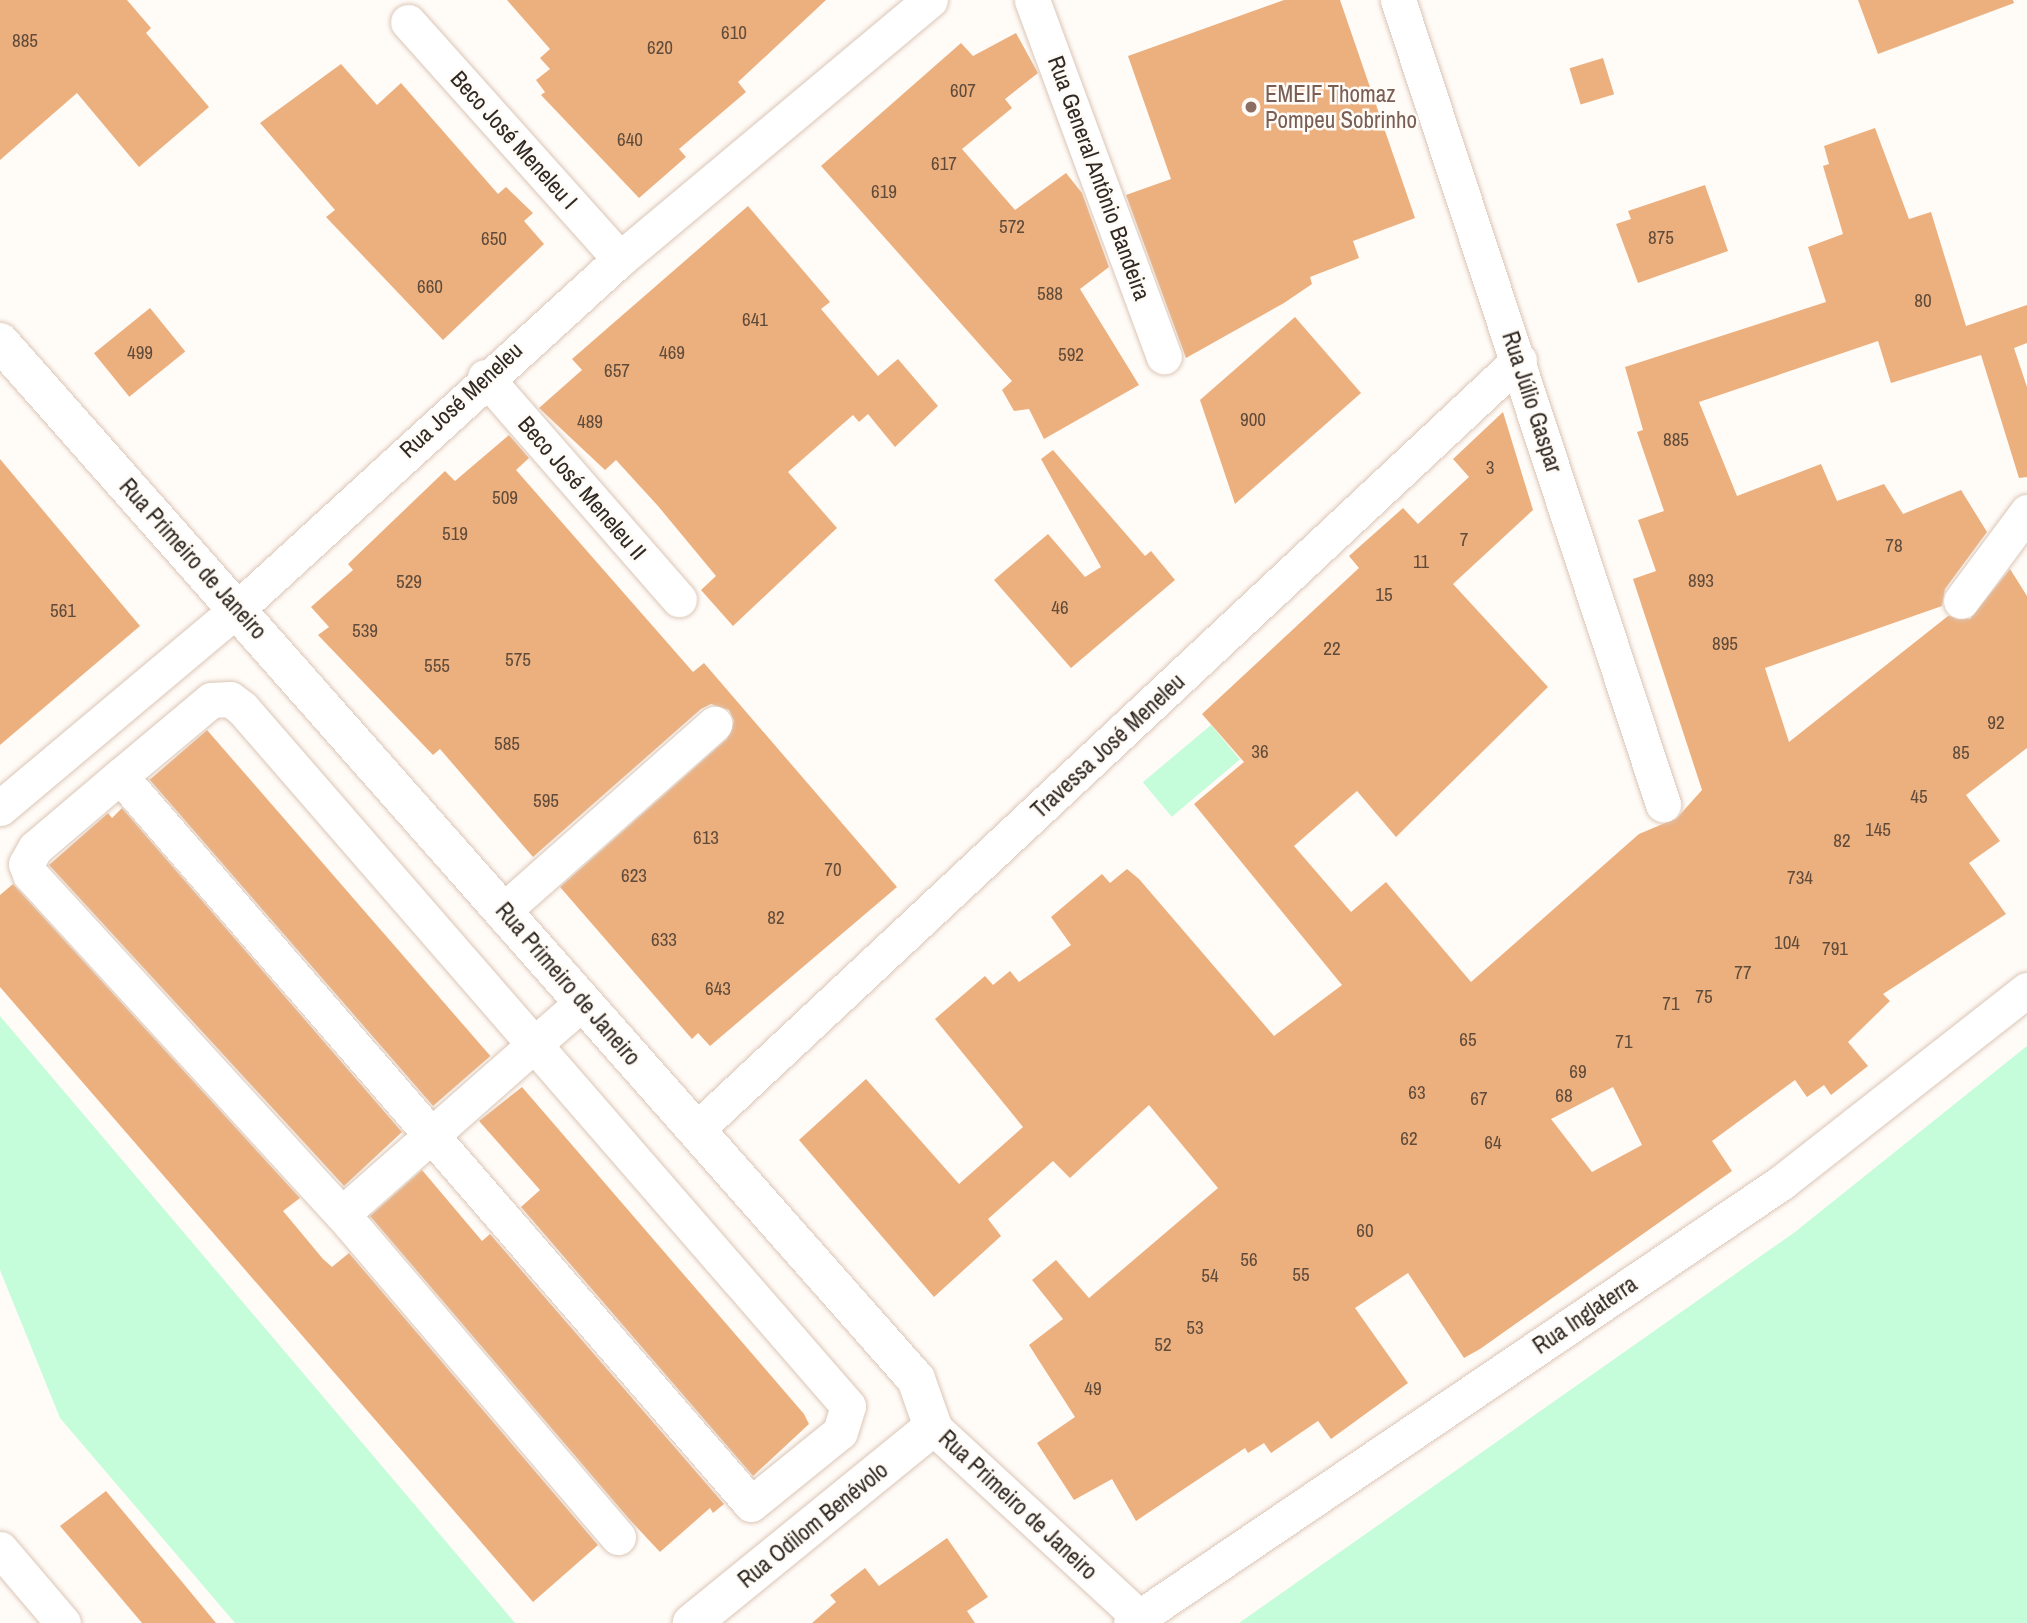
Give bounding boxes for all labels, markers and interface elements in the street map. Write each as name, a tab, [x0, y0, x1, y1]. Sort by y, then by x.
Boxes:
house number: 610	[721, 22, 747, 44]
house number: 885	[12, 30, 38, 52]
house number: 620	[647, 37, 673, 59]
street label: Rua General Antônio Bandeira	[1042, 52, 1156, 304]
street label: Beco José Meneleu I	[445, 65, 583, 215]
house number: 607	[950, 80, 976, 102]
place label: EMEIF Thomaz Pompeu Sobrinho	[1265, 80, 1417, 134]
marker: EMEIF Thomaz Pompeu Sobrinho	[1243, 99, 1259, 115]
house number: 640	[617, 129, 643, 151]
house number: 617	[931, 153, 957, 175]
house number: 619	[871, 181, 897, 203]
house number: 572	[999, 216, 1025, 238]
house number: 875	[1648, 227, 1674, 249]
house number: 650	[481, 228, 507, 250]
house number: 660	[417, 276, 443, 298]
house number: 588	[1037, 283, 1063, 305]
house number: 80	[1914, 290, 1932, 312]
house number: 641	[742, 309, 768, 331]
street label: Rua Júlio Gaspar	[1496, 328, 1568, 476]
street label: Rua José Meneleu	[394, 336, 528, 464]
house number: 499	[127, 342, 153, 364]
house number: 469	[659, 342, 685, 364]
house number: 592	[1058, 344, 1084, 366]
house number: 657	[604, 360, 630, 382]
house number: 900	[1240, 409, 1266, 431]
street label: Beco José Meneleu II	[512, 411, 652, 565]
house number: 489	[577, 411, 603, 433]
house number: 885	[1663, 429, 1689, 451]
house number: 3	[1486, 457, 1494, 479]
street label: Rua Primeiro de Janeiro	[114, 473, 272, 645]
house number: 509	[492, 487, 518, 509]
house number: 519	[442, 523, 468, 545]
house number: 7	[1460, 529, 1468, 551]
house number: 78	[1885, 535, 1903, 557]
house number: 11	[1413, 551, 1429, 573]
house number: 893	[1688, 570, 1714, 592]
house number: 529	[396, 571, 422, 593]
house number: 15	[1375, 584, 1393, 606]
house number: 46	[1051, 597, 1069, 619]
house number: 561	[50, 600, 76, 622]
house number: 539	[352, 620, 378, 642]
house number: 895	[1712, 633, 1738, 655]
house number: 22	[1323, 638, 1341, 660]
house number: 575	[505, 649, 531, 671]
house number: 555	[424, 655, 450, 677]
street label: Travessa José Meneleu	[1026, 668, 1190, 824]
house number: 92	[1987, 712, 2005, 734]
house number: 585	[494, 733, 520, 755]
house number: 36	[1251, 741, 1269, 763]
house number: 85	[1952, 742, 1970, 764]
house number: 45	[1910, 786, 1928, 808]
house number: 595	[533, 790, 559, 812]
house number: 145	[1865, 819, 1891, 841]
house number: 613	[693, 827, 719, 849]
house number: 82	[1833, 830, 1851, 852]
house number: 70	[824, 859, 842, 881]
house number: 623	[621, 865, 647, 887]
house number: 734	[1787, 867, 1813, 889]
street label: Rua Primeiro de Janeiro	[490, 897, 646, 1071]
house number: 82	[767, 907, 785, 929]
house number: 633	[651, 929, 677, 951]
house number: 104	[1774, 932, 1800, 954]
house number: 791	[1822, 938, 1848, 960]
house number: 77	[1734, 962, 1752, 984]
house number: 643	[705, 978, 731, 1000]
house number: 75	[1695, 986, 1713, 1008]
house number: 71	[1662, 993, 1680, 1015]
house number: 65	[1459, 1029, 1477, 1051]
house number: 71	[1615, 1031, 1633, 1053]
house number: 69	[1569, 1061, 1587, 1083]
house number: 63	[1408, 1082, 1426, 1104]
house number: 68	[1555, 1085, 1573, 1107]
house number: 67	[1470, 1088, 1488, 1110]
house number: 62	[1400, 1128, 1418, 1150]
house number: 64	[1484, 1132, 1502, 1154]
house number: 60	[1356, 1220, 1374, 1242]
house number: 56	[1240, 1249, 1258, 1271]
house number: 55	[1292, 1264, 1310, 1286]
house number: 54	[1201, 1265, 1219, 1287]
street label: Rua Inglaterra	[1528, 1270, 1642, 1360]
house number: 53	[1186, 1317, 1204, 1339]
house number: 52	[1154, 1334, 1172, 1356]
house number: 49	[1084, 1378, 1102, 1400]
street label: Rua Primeiro de Janeiro	[933, 1424, 1103, 1586]
street label: Rua Odilom Benévolo	[733, 1456, 893, 1594]

